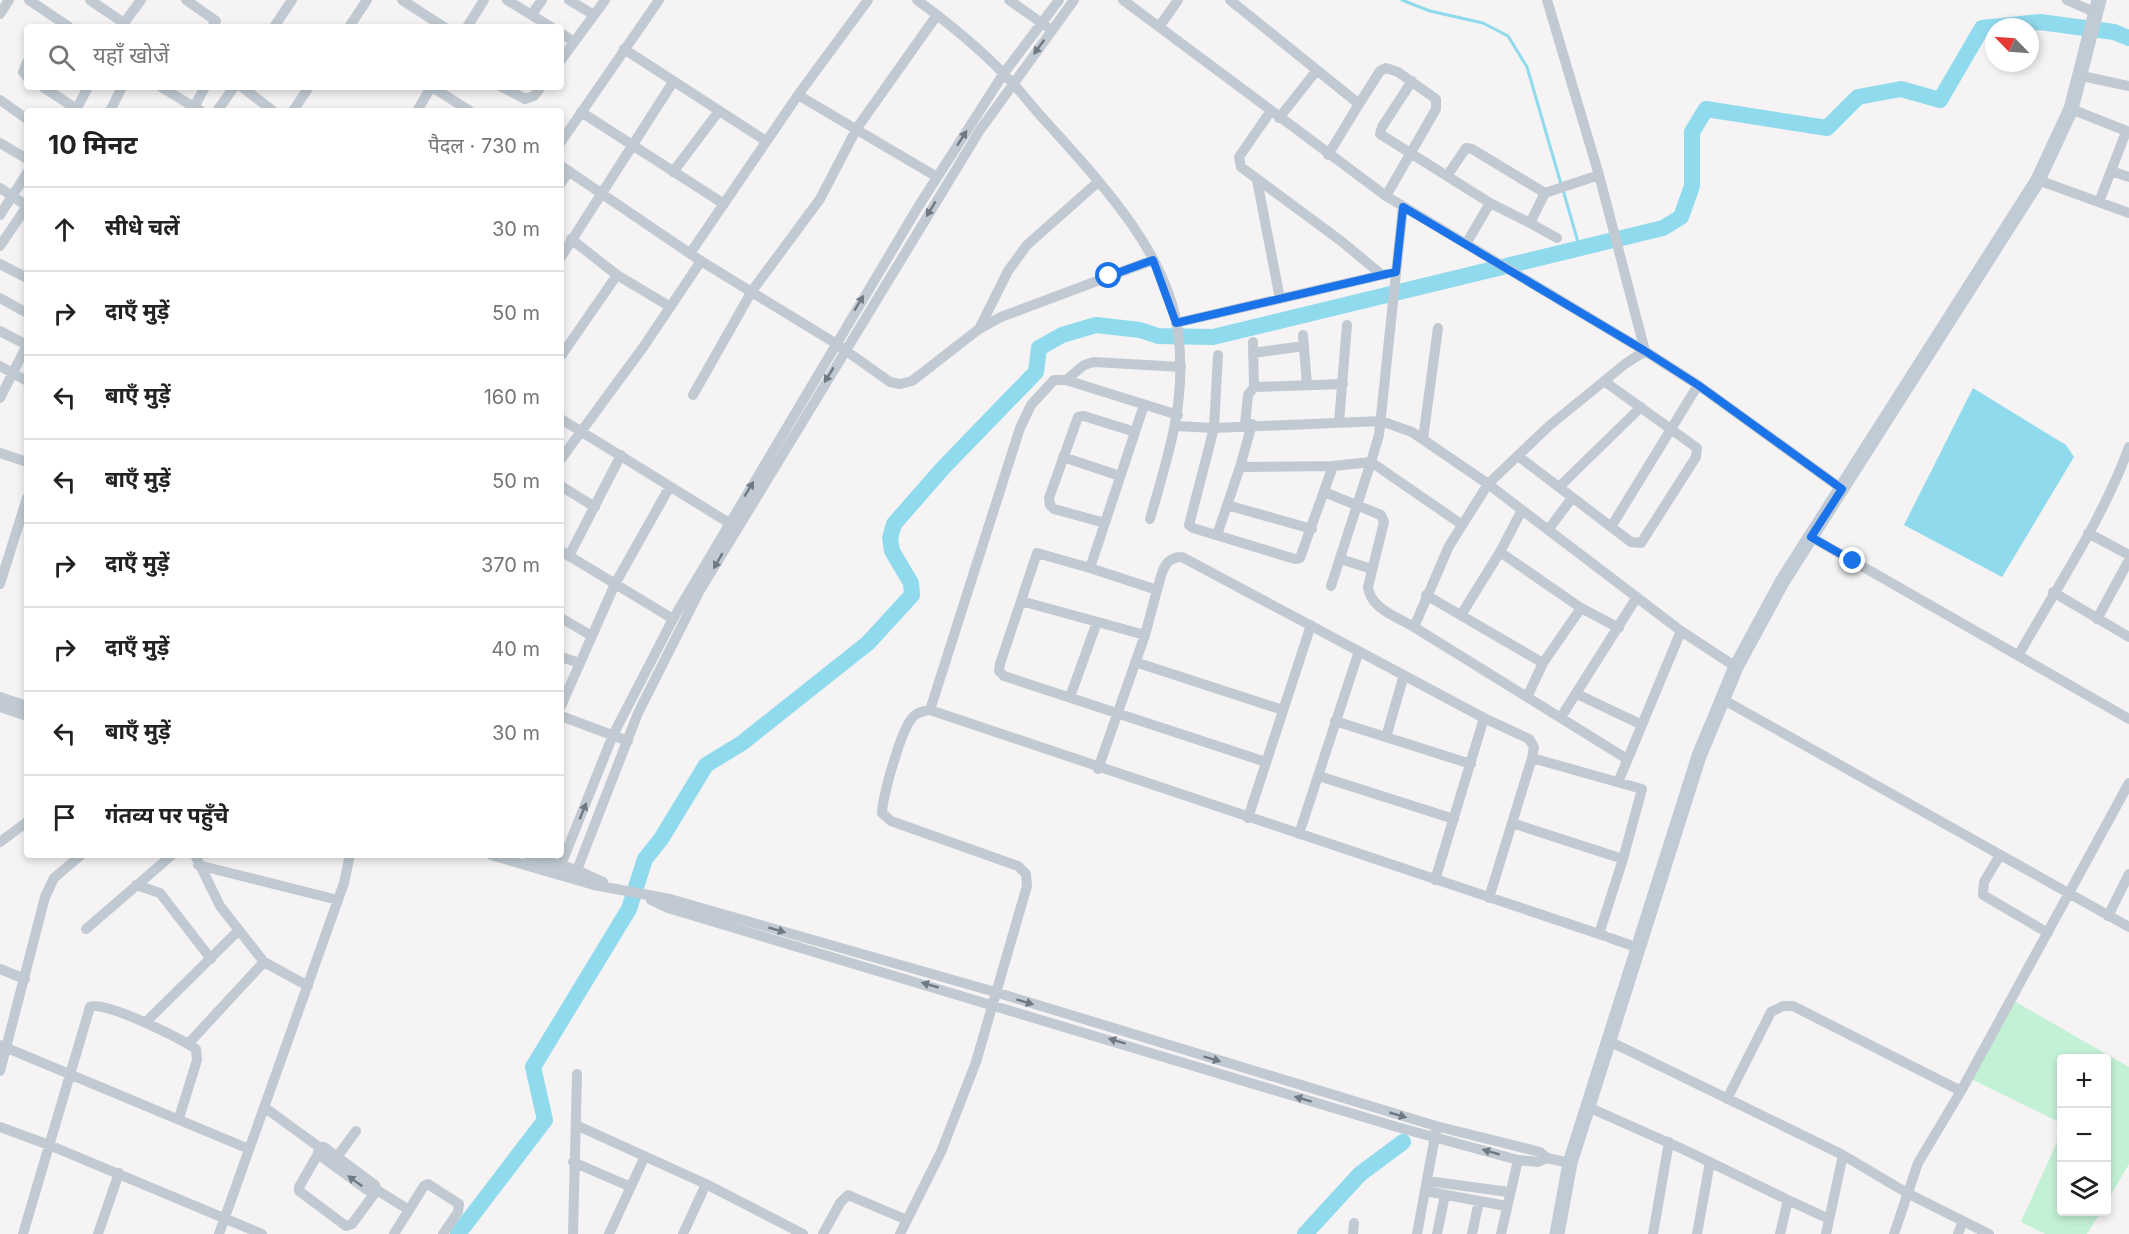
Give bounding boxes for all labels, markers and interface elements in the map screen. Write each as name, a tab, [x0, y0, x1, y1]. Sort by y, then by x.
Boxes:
north arrow	[1985, 18, 2039, 72]
search box	[24, 24, 564, 90]
one-way arrow	[1033, 38, 1045, 54]
icon: search	[45, 41, 78, 74]
text: यहाँ खोजें	[93, 42, 169, 68]
text: 10 मिनट	[48, 129, 137, 160]
one-way arrow	[956, 130, 968, 146]
text: पैदल · 730 m	[428, 134, 540, 158]
one-way arrow	[926, 201, 937, 217]
icon: ahead	[48, 213, 81, 246]
text: सीधे चलें	[105, 214, 180, 240]
text: 30 m	[492, 217, 540, 241]
route start	[1095, 262, 1121, 288]
one-way arrow	[854, 294, 864, 311]
icon: right	[48, 297, 81, 330]
text: दाएँ मुड़ें	[105, 298, 169, 324]
text: 50 m	[492, 301, 540, 325]
one-way arrow	[824, 367, 835, 383]
icon: left	[48, 381, 81, 414]
text: बाएँ मुड़ें	[105, 382, 171, 408]
text: 160 m	[484, 385, 540, 409]
icon: left	[48, 465, 81, 498]
text: बाएँ मुड़ें	[105, 466, 171, 492]
text: 50 m	[492, 469, 540, 493]
one-way arrow	[743, 481, 754, 497]
route end	[1839, 547, 1865, 573]
icon: right	[48, 549, 81, 582]
text: दाएँ मुड़ें	[105, 550, 169, 576]
text: 370 m	[481, 553, 540, 577]
one-way arrow	[713, 553, 724, 569]
icon: right	[48, 633, 81, 666]
text: दाएँ मुड़ें	[105, 634, 169, 660]
text: 40 m	[491, 637, 540, 661]
icon: left	[48, 717, 81, 750]
text: बाएँ मुड़ें	[105, 718, 171, 744]
text: 30 m	[492, 721, 540, 745]
icon: arrive	[48, 801, 81, 834]
text: गंतव्य पर पहुँचे	[105, 802, 229, 828]
one-way arrow	[579, 802, 588, 820]
one-way arrow	[769, 926, 787, 935]
one-way arrow	[921, 980, 939, 989]
one-way arrow	[1016, 997, 1034, 1007]
one-way arrow	[1108, 1036, 1126, 1046]
map controls	[2057, 1054, 2111, 1216]
button: +	[2057, 1054, 2111, 1108]
one-way arrow	[1203, 1055, 1221, 1064]
one-way arrow	[1294, 1094, 1312, 1103]
button: −	[2057, 1108, 2111, 1162]
one-way arrow	[1390, 1111, 1408, 1120]
one-way arrow	[1481, 1147, 1500, 1157]
button: layers	[2057, 1162, 2111, 1216]
one-way arrow	[348, 1175, 364, 1187]

